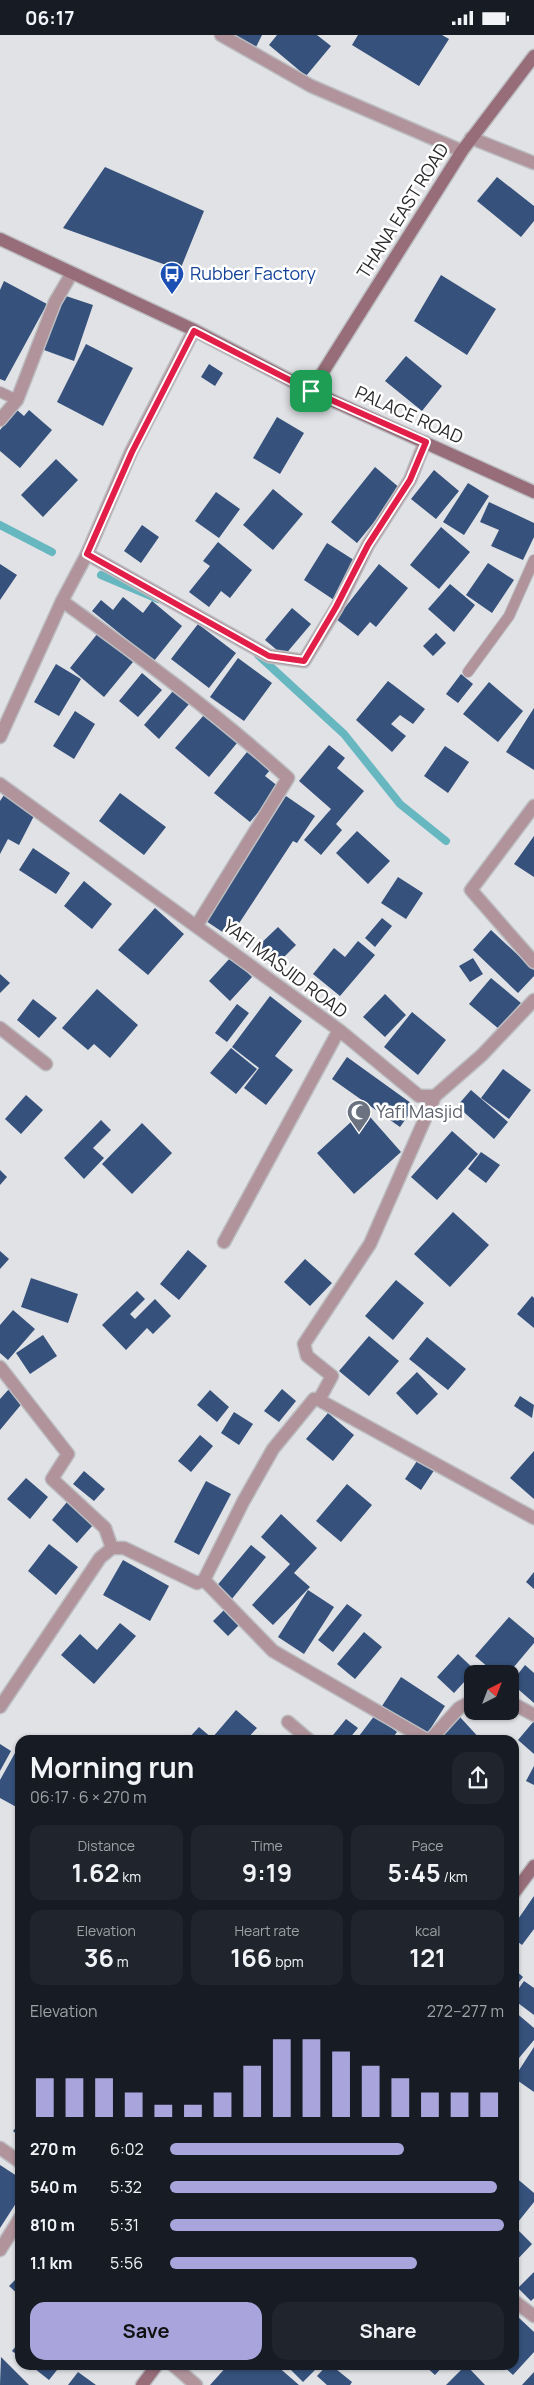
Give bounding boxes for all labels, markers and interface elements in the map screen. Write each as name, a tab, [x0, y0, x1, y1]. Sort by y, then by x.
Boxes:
text: 06:17	[25, 5, 74, 31]
street label: THANA EAST ROAD	[351, 138, 454, 283]
bus stop icon: Rubber Factory	[159, 261, 185, 295]
place label: Rubber Factory	[190, 261, 316, 285]
pin	[290, 370, 332, 412]
icon: arrive	[297, 377, 325, 405]
street label: PALACE ROAD	[352, 380, 467, 449]
street label: YAFI MASJID ROAD	[218, 913, 353, 1023]
mosque icon: Yafi Masjid	[346, 1099, 372, 1133]
place label: Yafi Masjid	[376, 1099, 463, 1123]
north arrow	[464, 1665, 519, 1720]
map controls	[464, 1665, 519, 1720]
text: Morning run	[30, 1748, 194, 1786]
button: share	[452, 1752, 504, 1804]
text: 06:17 · 6 × 270 m	[30, 1786, 147, 1808]
text: Distance	[78, 1836, 135, 1855]
text: Time	[251, 1836, 283, 1855]
text: Pace	[412, 1836, 443, 1855]
text: 1.62	[72, 1855, 120, 1890]
text: 9:19	[242, 1855, 292, 1890]
text: 5:45	[388, 1855, 441, 1890]
text: km	[120, 1867, 141, 1886]
text: /km	[441, 1867, 468, 1886]
text: Elevation	[77, 1921, 136, 1940]
text: Heart rate	[235, 1921, 299, 1940]
text: kcal	[415, 1921, 440, 1940]
text: 36	[84, 1940, 114, 1975]
text: 166	[230, 1940, 272, 1975]
text: 121	[409, 1940, 446, 1975]
text: m	[114, 1952, 129, 1971]
text: bpm	[272, 1952, 304, 1971]
text: Elevation	[30, 2000, 98, 2022]
text: 272–277 m	[427, 2000, 504, 2022]
text: 270 m	[30, 2138, 76, 2160]
text: 6:02	[110, 2138, 144, 2160]
text: 540 m	[30, 2176, 77, 2198]
text: 5:32	[110, 2176, 142, 2198]
text: 810 m	[30, 2214, 75, 2236]
text: 5:31	[110, 2214, 139, 2236]
text: 1.1 km	[30, 2252, 73, 2274]
text: 5:56	[110, 2252, 143, 2274]
button: Save	[30, 2302, 262, 2360]
button: Share	[272, 2302, 504, 2360]

